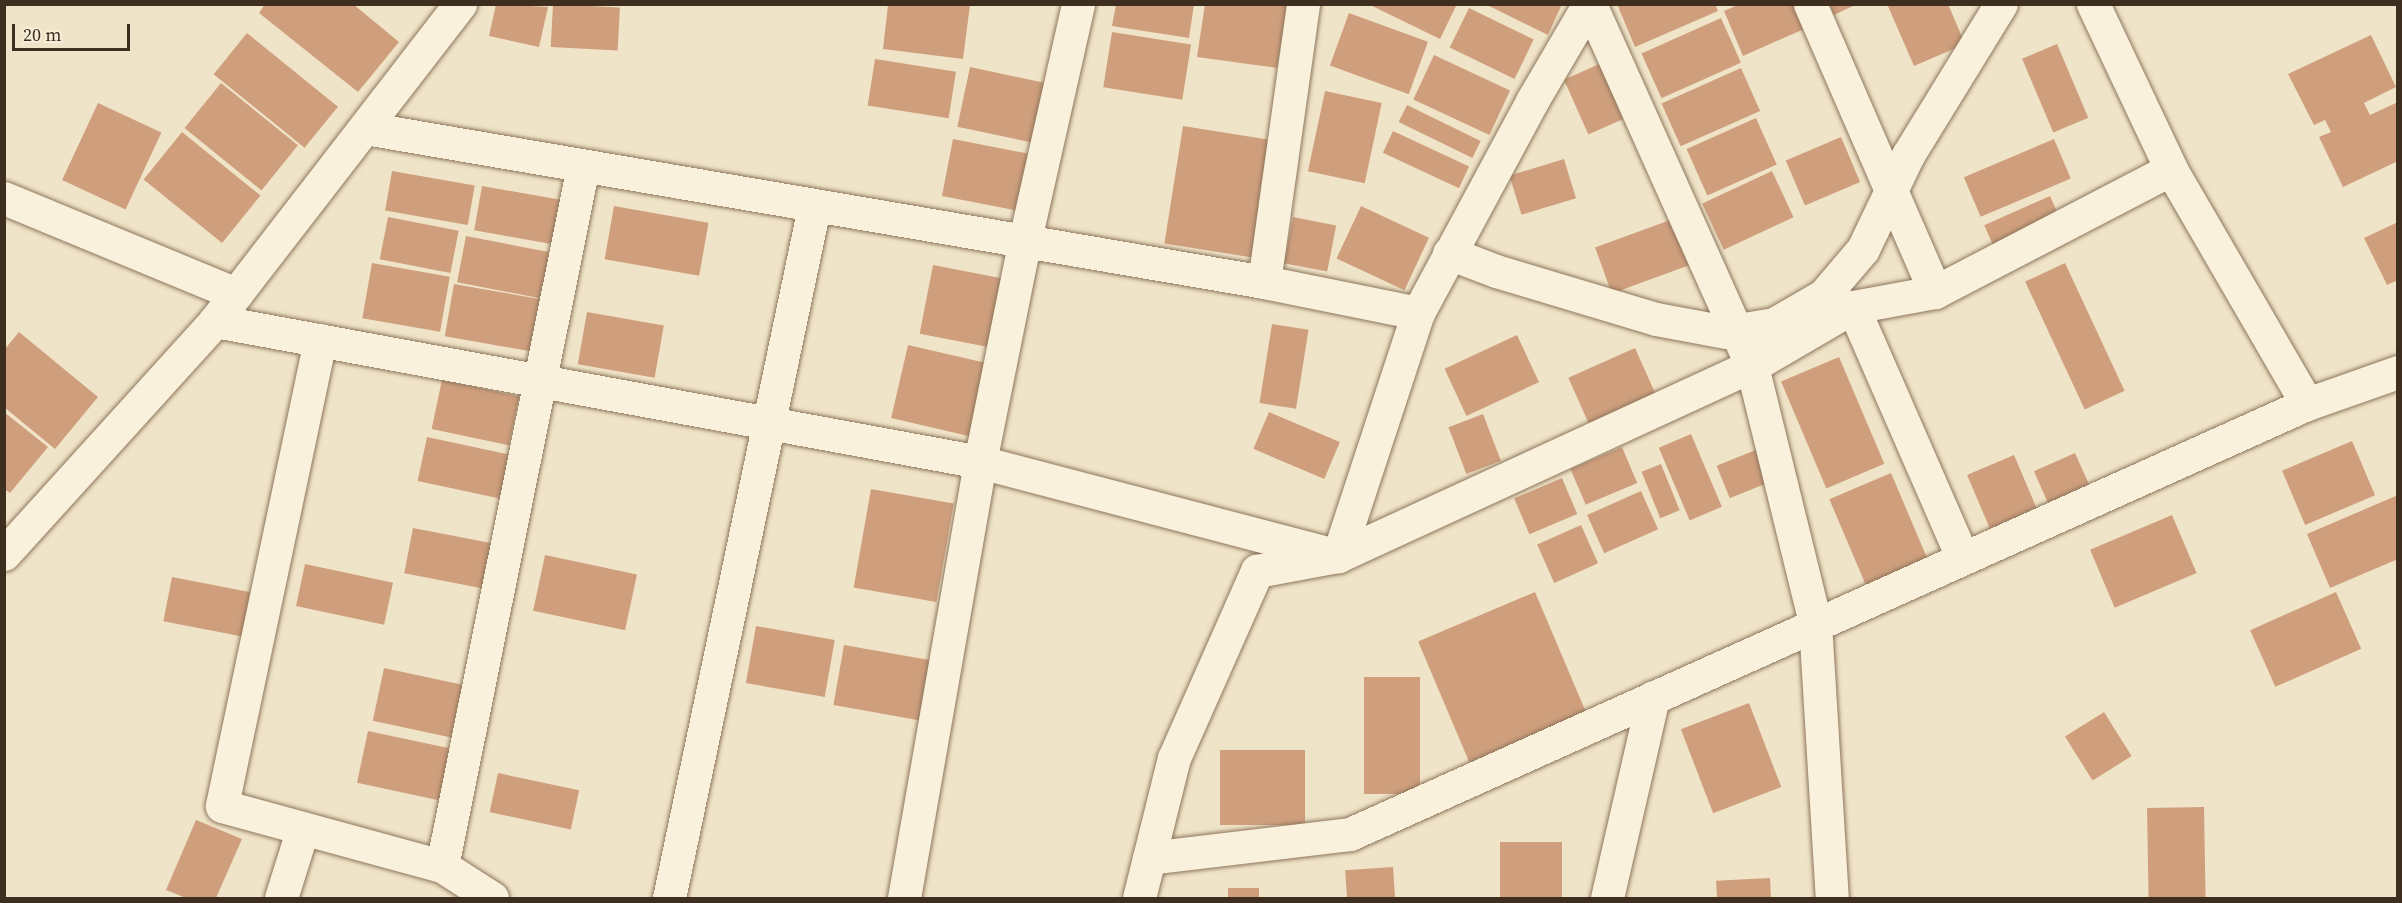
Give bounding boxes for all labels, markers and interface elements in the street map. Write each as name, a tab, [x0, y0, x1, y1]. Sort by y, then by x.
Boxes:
scale bar	[15, 12, 134, 50]
text: 20 m	[23, 22, 61, 47]

